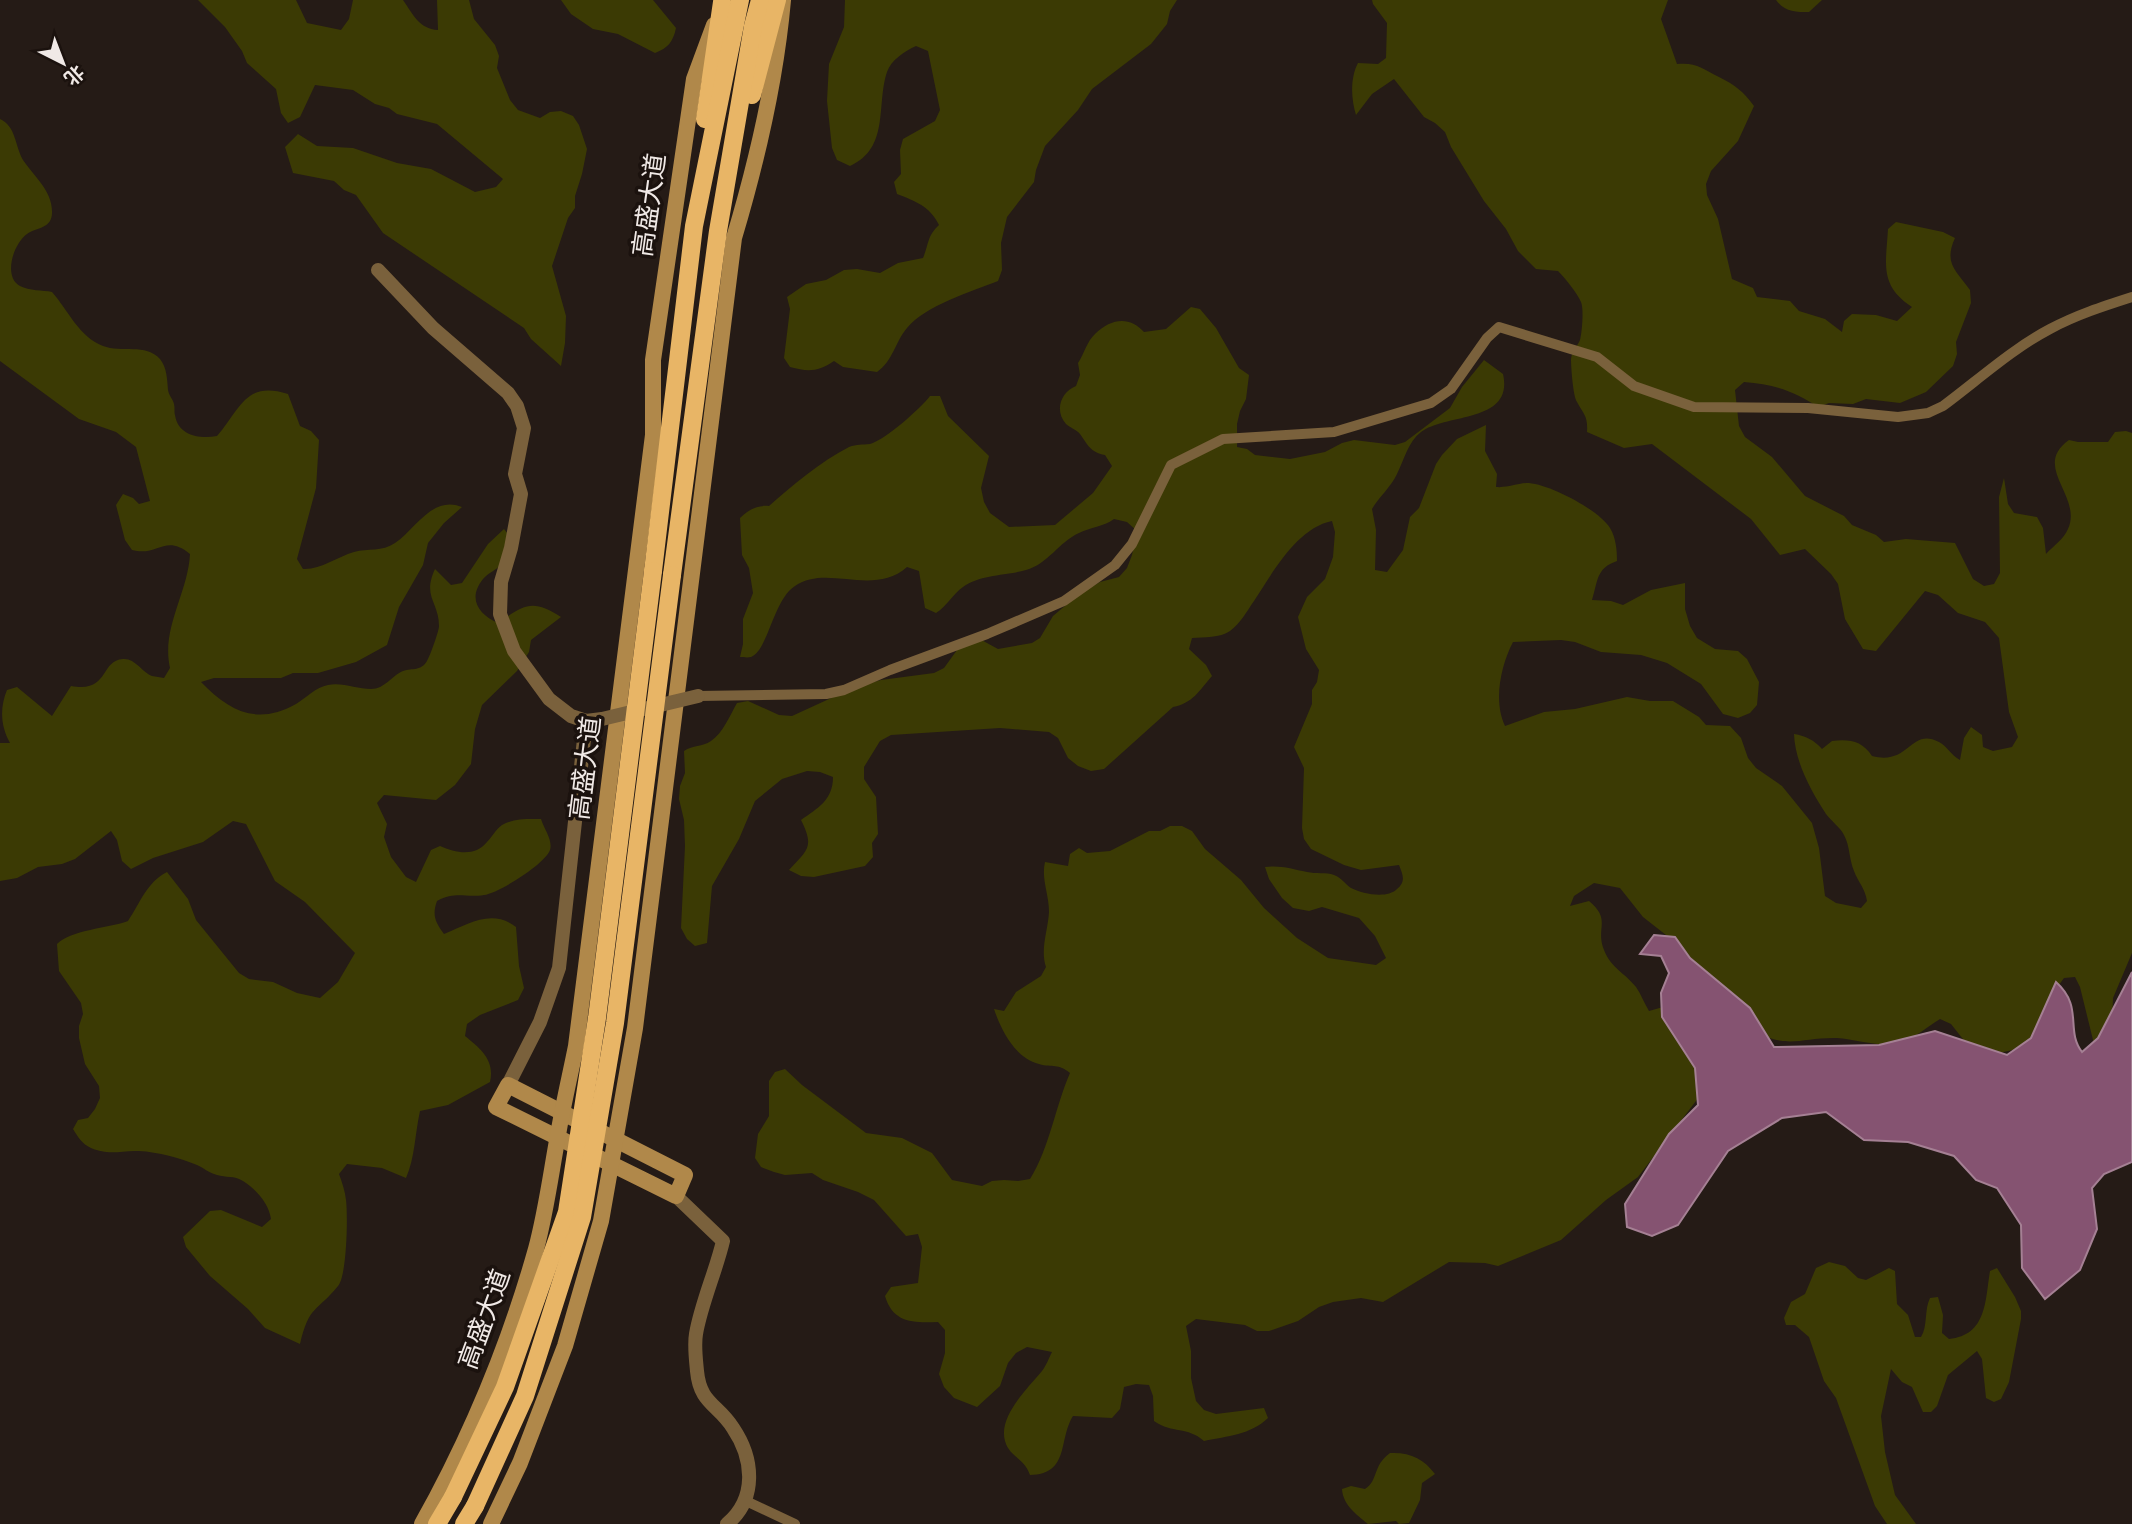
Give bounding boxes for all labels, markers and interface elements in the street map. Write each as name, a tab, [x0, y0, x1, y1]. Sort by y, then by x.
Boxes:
north arrow	[28, 28, 98, 98]
text: 北	[59, 60, 89, 90]
street label: 高盛大道	[626, 151, 672, 259]
street label: 高盛大道	[563, 714, 607, 822]
street label: 高盛大道	[451, 1265, 517, 1373]

